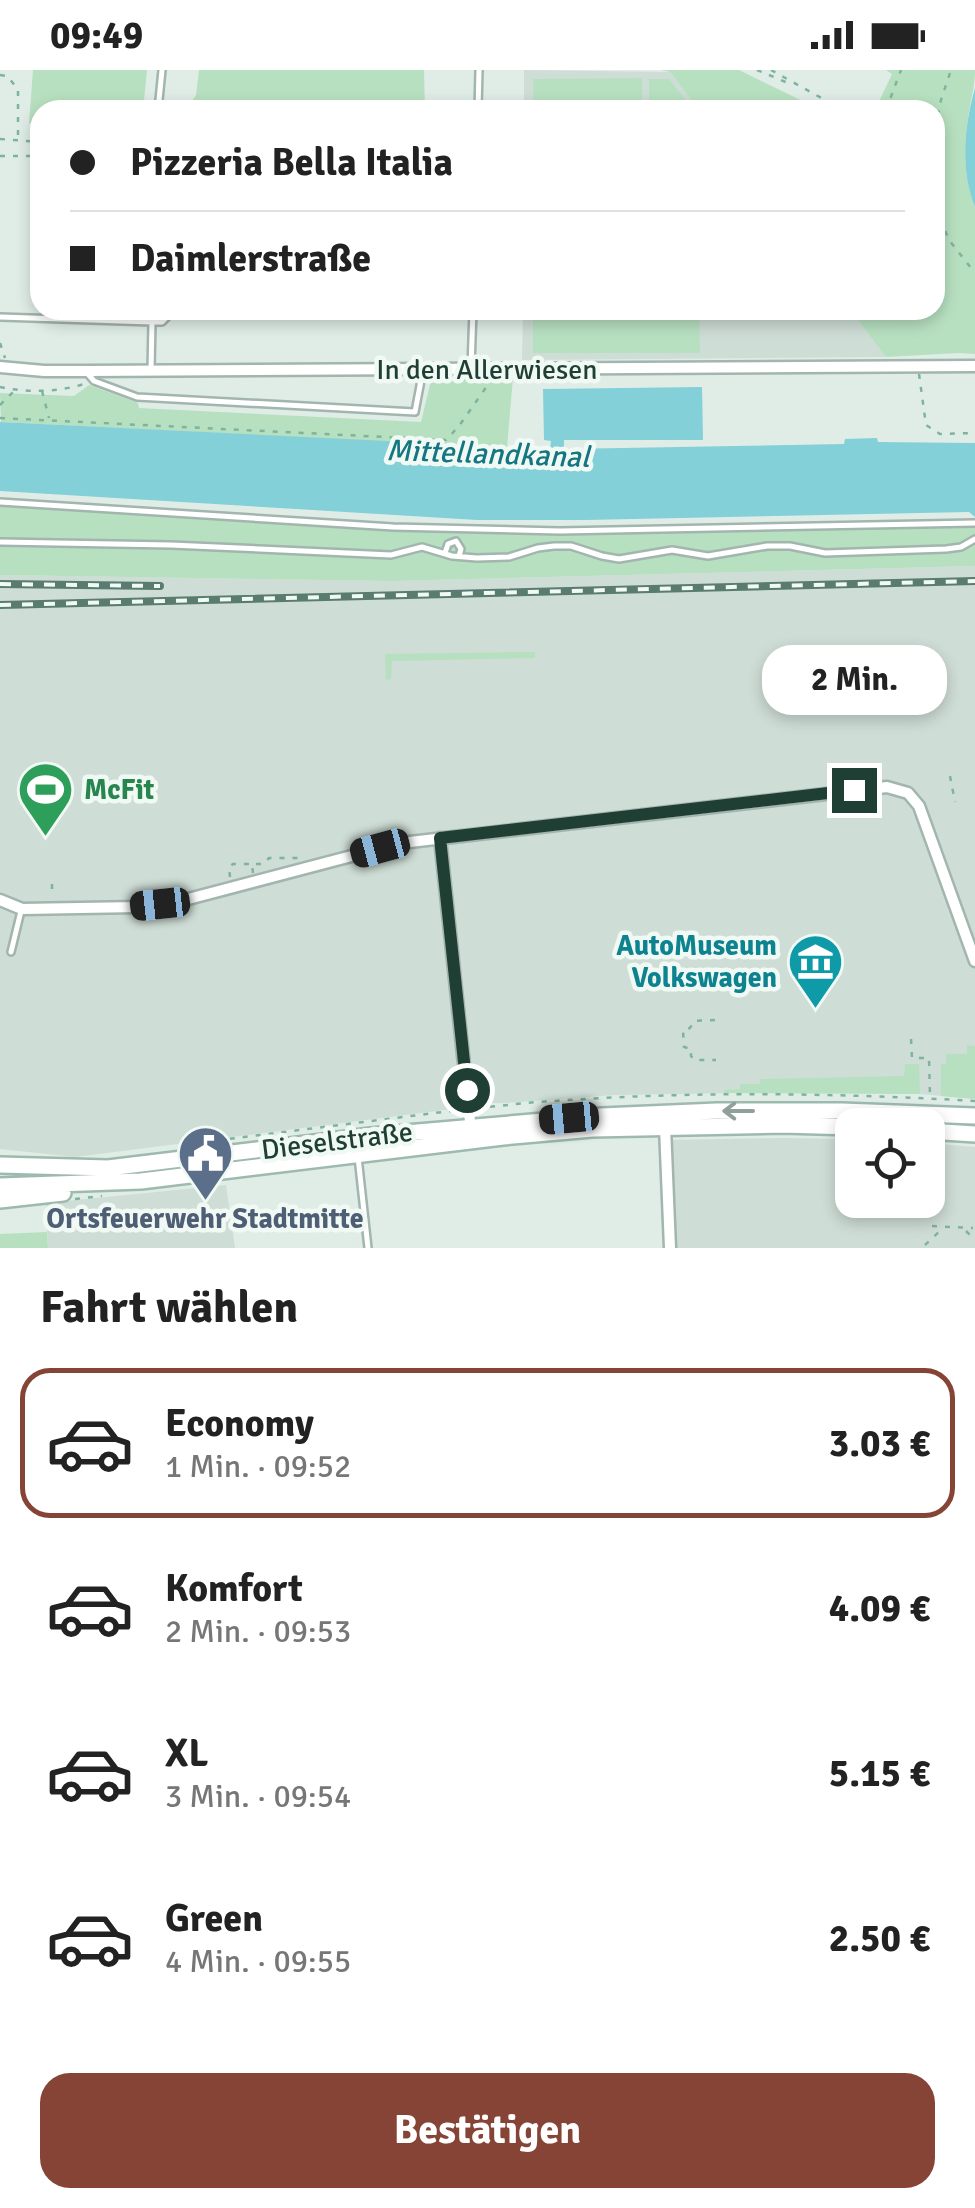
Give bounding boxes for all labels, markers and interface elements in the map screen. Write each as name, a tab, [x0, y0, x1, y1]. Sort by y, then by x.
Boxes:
text: 09:49	[50, 12, 143, 59]
text: Pizzeria Bella Italia	[130, 139, 453, 186]
text: Daimlerstraße	[130, 235, 371, 282]
street label: In den Allerwiesen	[376, 353, 598, 387]
water label: Mittellandkanal	[386, 432, 592, 476]
callout: 2 Min.	[762, 645, 946, 715]
text: 2 Min.	[811, 660, 898, 699]
sports icon: McFit	[15, 760, 75, 839]
route end	[832, 768, 877, 813]
place label: McFit	[84, 773, 155, 807]
car	[347, 826, 413, 870]
car	[129, 886, 191, 922]
place label: AutoMuseum Volkswagen	[616, 929, 777, 995]
museum icon: AutoMuseum Volkswagen	[786, 932, 846, 1011]
route start	[445, 1068, 490, 1113]
car	[538, 1100, 600, 1136]
one-way arrow	[722, 1102, 754, 1120]
map controls	[835, 1108, 945, 1218]
button: locate	[835, 1108, 945, 1218]
street label: Dieselstraße	[259, 1115, 415, 1167]
public building icon: Ortsfeuerwehr Stadtmitte	[175, 1123, 235, 1202]
place label: Ortsfeuerwehr Stadtmitte	[46, 1202, 364, 1236]
text: Fahrt wählen	[40, 1280, 298, 1335]
icon: car	[45, 1398, 135, 1488]
text: Economy	[165, 1400, 314, 1447]
text: 3.03 €	[829, 1420, 930, 1467]
text: 1 Min. · 09:52	[165, 1447, 351, 1486]
icon: car	[45, 1563, 135, 1653]
text: Komfort	[165, 1565, 303, 1612]
text: 4.09 €	[829, 1585, 930, 1632]
text: 2 Min. · 09:53	[165, 1612, 351, 1651]
icon: car	[45, 1728, 135, 1818]
text: XL	[165, 1730, 208, 1777]
text: 5.15 €	[829, 1750, 930, 1797]
text: 3 Min. · 09:54	[165, 1777, 351, 1816]
icon: car	[45, 1893, 135, 1983]
text: Green	[165, 1895, 263, 1942]
text: 2.50 €	[829, 1915, 930, 1962]
text: 4 Min. · 09:55	[165, 1942, 351, 1981]
button: Bestätigen	[40, 2073, 935, 2188]

